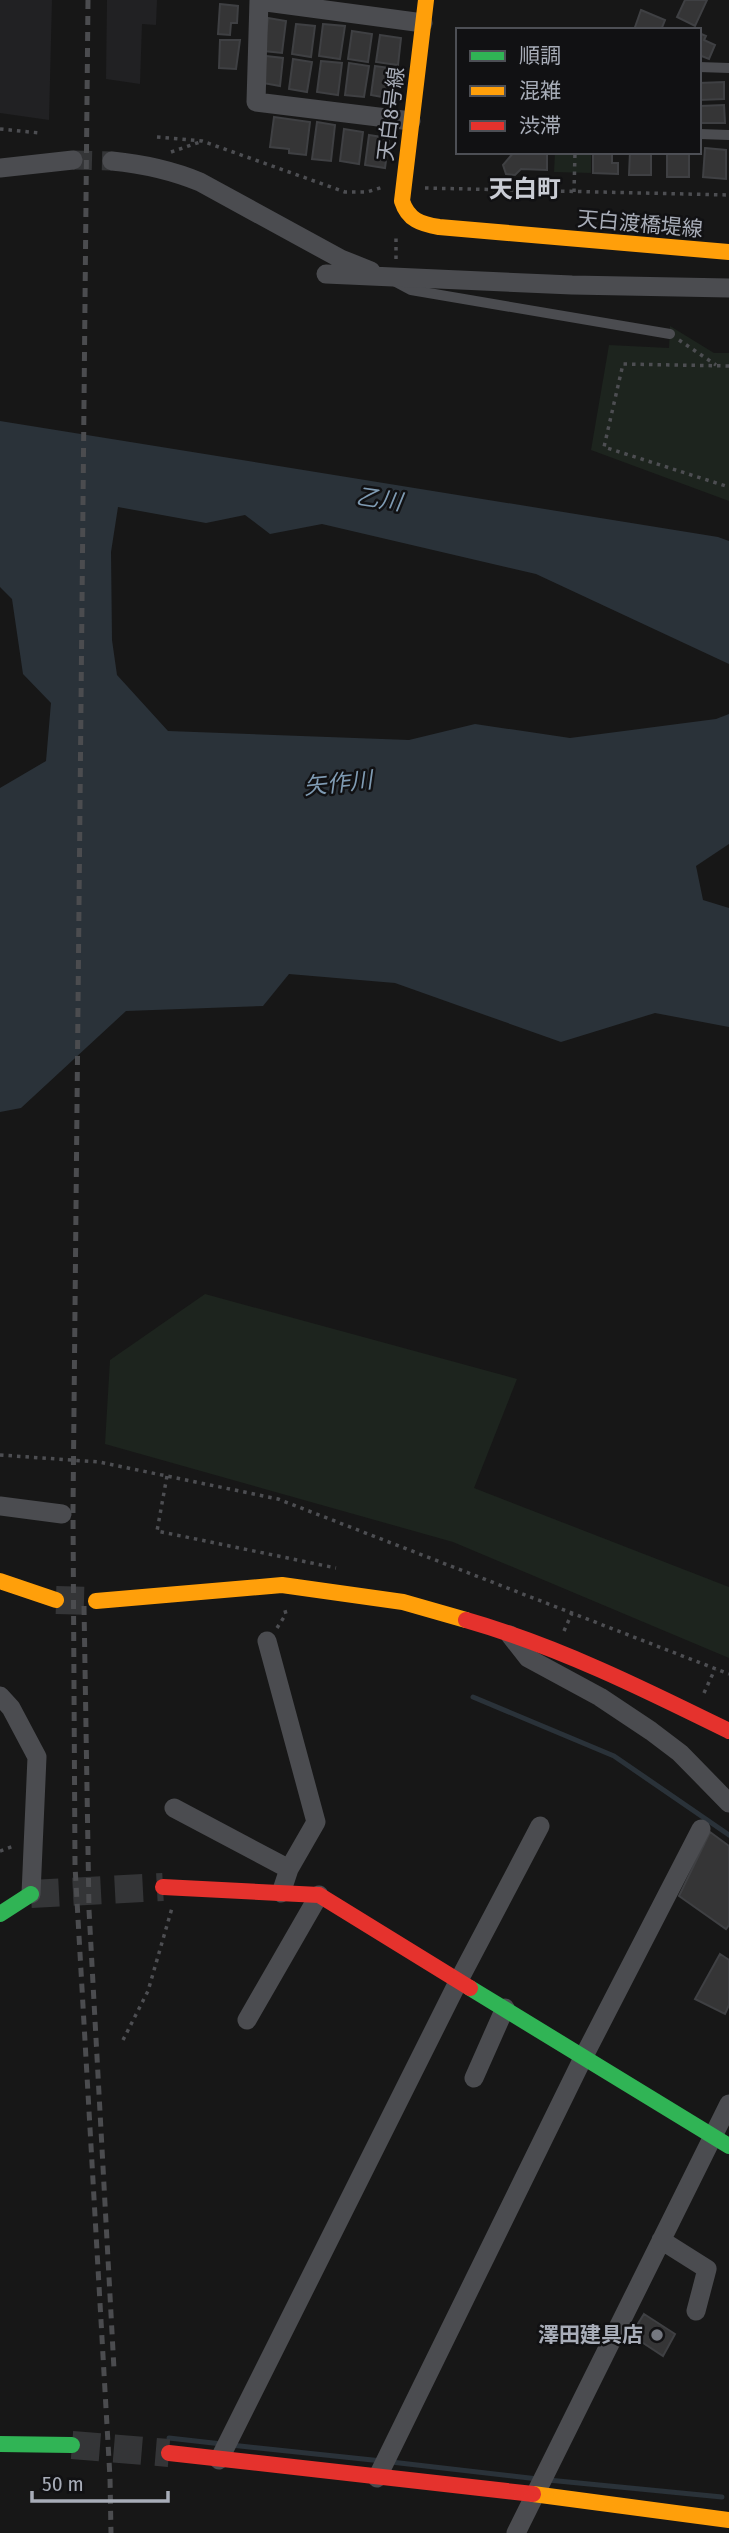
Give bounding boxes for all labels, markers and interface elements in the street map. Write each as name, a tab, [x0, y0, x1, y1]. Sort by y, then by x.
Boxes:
legend	[456, 28, 701, 154]
text: 順調	[519, 43, 561, 69]
street label: 天白8号線	[372, 66, 410, 162]
text: 混雑	[519, 78, 561, 104]
text: 渋滞	[519, 113, 561, 139]
district label: 天白町	[489, 175, 561, 203]
street label: 天白渡橋堤線	[576, 206, 704, 242]
water label: 乙川	[354, 482, 407, 516]
water label: 矢作川	[302, 765, 377, 801]
place label: 澤田建具店	[538, 2322, 643, 2348]
marker: 澤田建具店	[649, 2327, 665, 2343]
scale bar	[32, 2460, 168, 2504]
text: 50 m	[42, 2471, 84, 2497]

